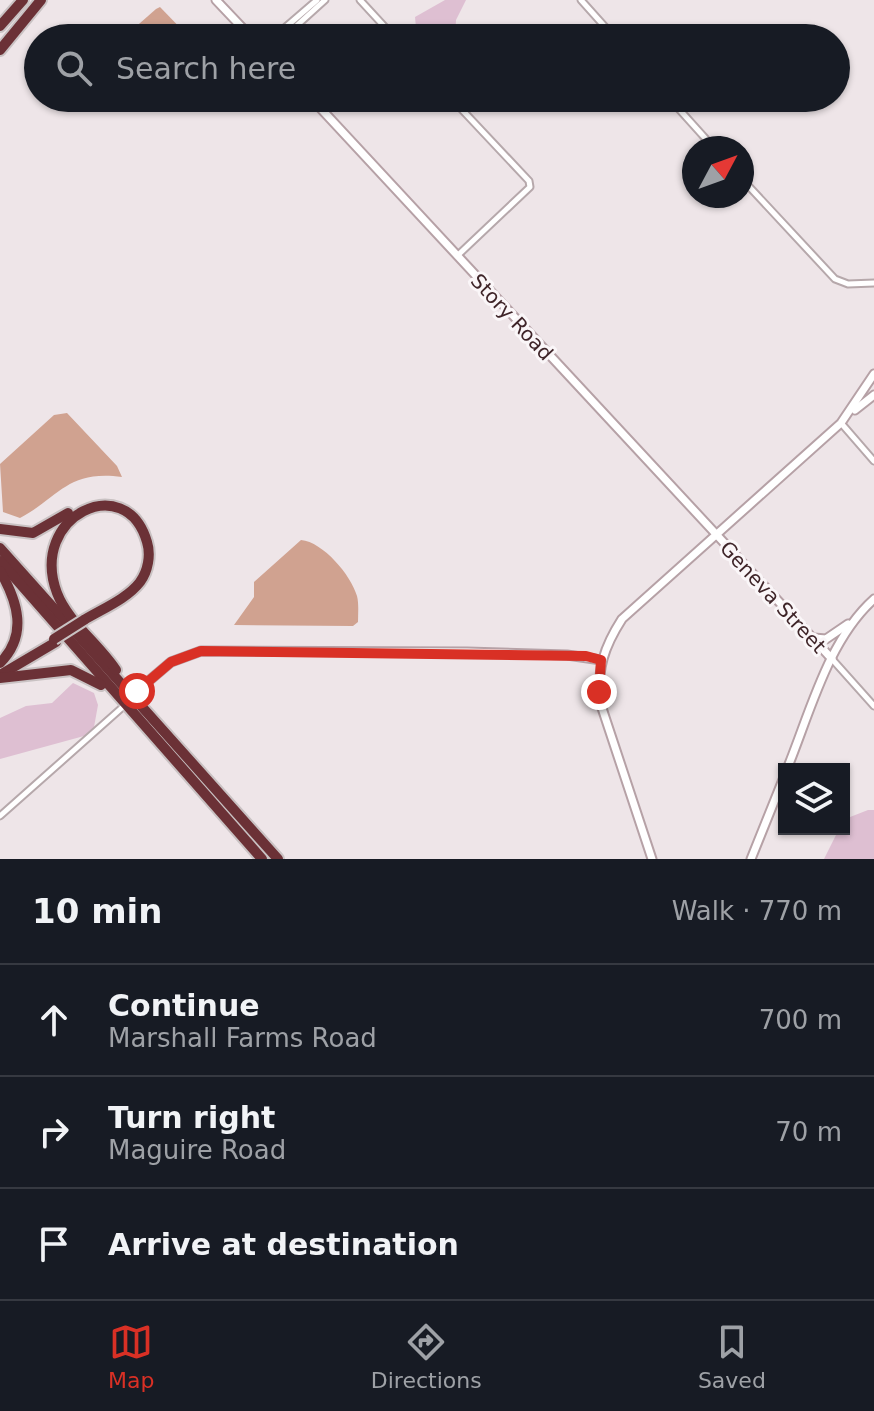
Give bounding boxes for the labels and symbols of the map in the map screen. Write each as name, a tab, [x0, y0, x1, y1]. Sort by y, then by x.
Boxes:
north arrow	[682, 136, 754, 208]
street label: Story Road	[466, 269, 558, 365]
street label: Geneva Street	[715, 536, 831, 658]
route start	[119, 673, 155, 709]
route end	[581, 674, 617, 710]

